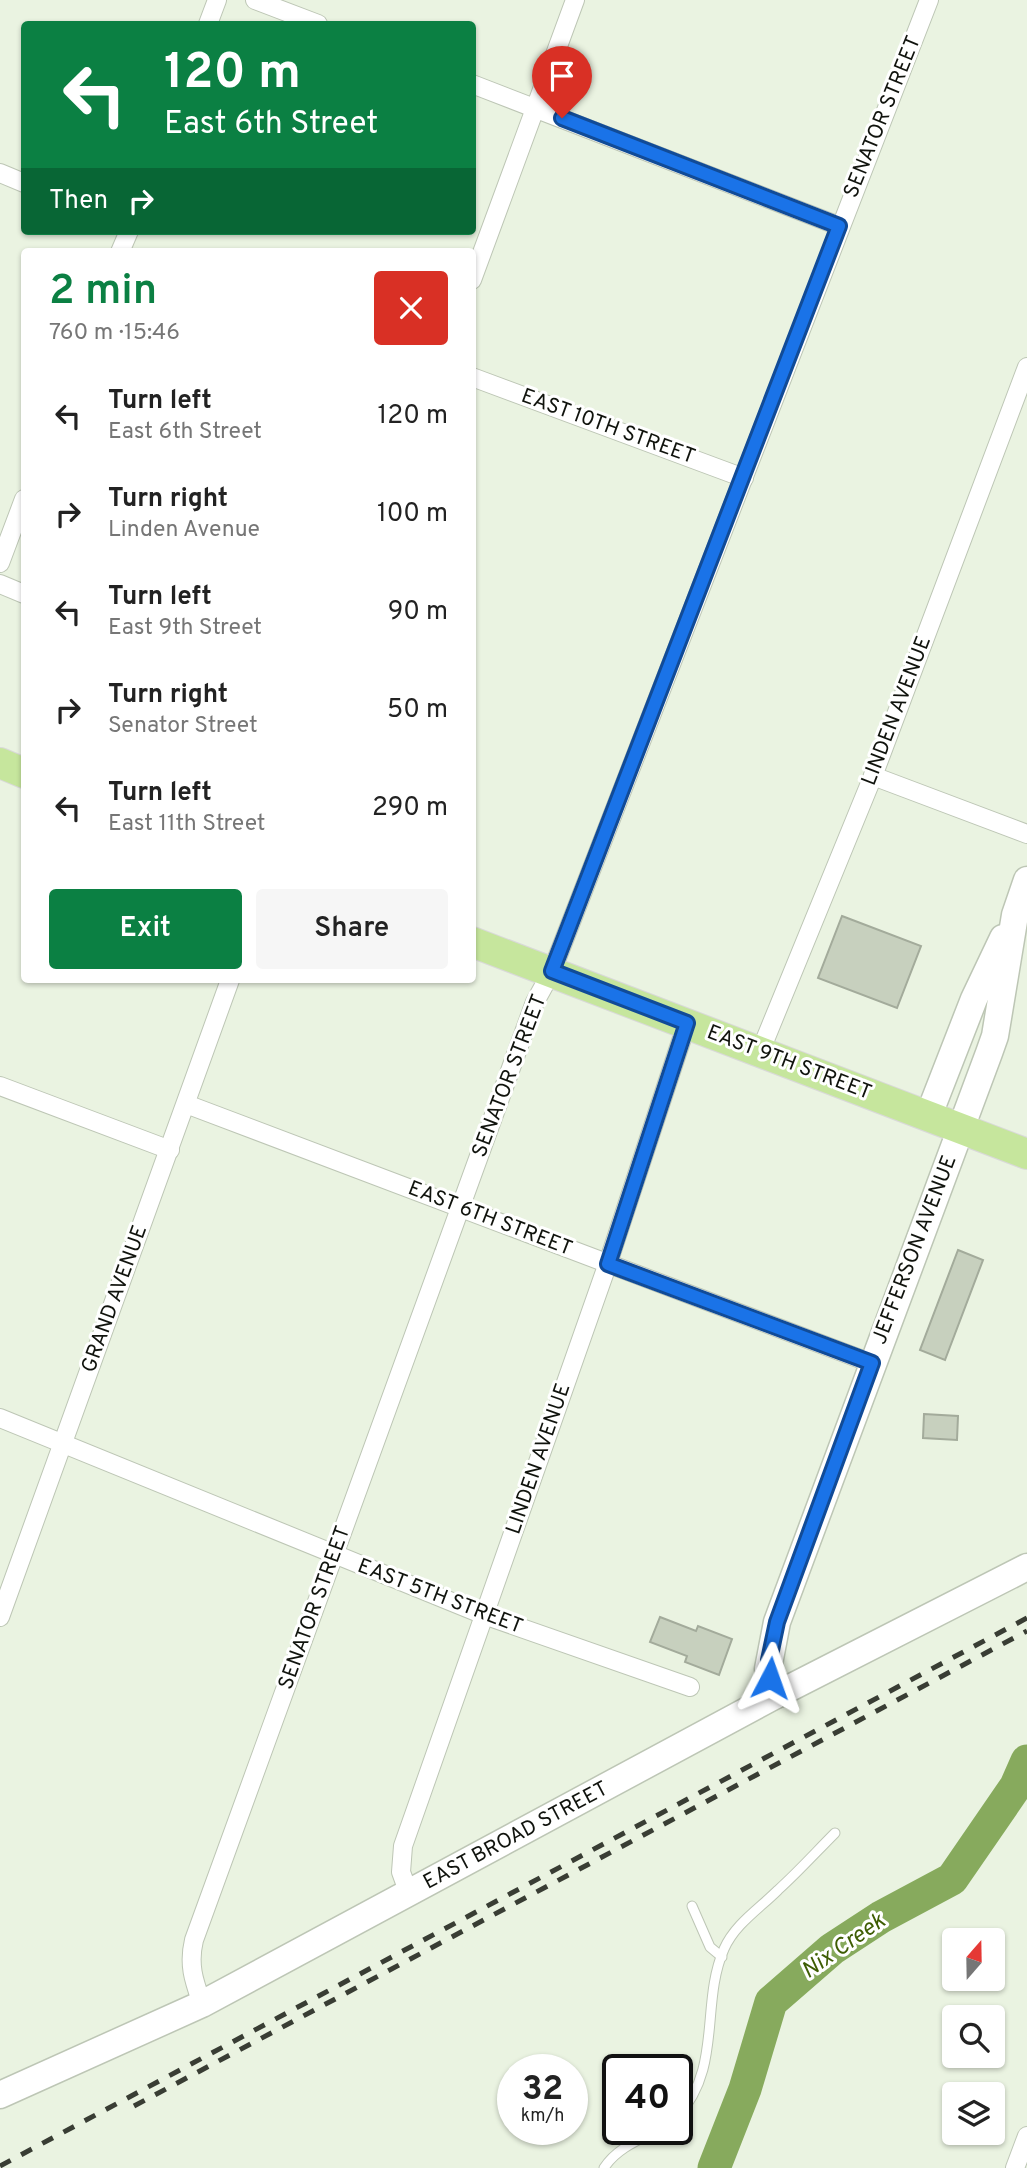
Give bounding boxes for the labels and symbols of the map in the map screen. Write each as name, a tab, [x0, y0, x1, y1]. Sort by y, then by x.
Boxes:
street label: SENATOR STREET	[838, 32, 928, 202]
pin	[532, 46, 592, 118]
street label: EAST 10TH STREET	[517, 383, 699, 471]
street label: LINDEN AVENUE	[856, 632, 938, 790]
street label: SENATOR STREET	[467, 991, 553, 1161]
street label: EAST 9TH STREET	[703, 1019, 875, 1107]
street label: JEFFERSON AVENUE	[867, 1152, 963, 1348]
street label: EAST 6TH STREET	[404, 1175, 576, 1263]
street label: GRAND AVENUE	[76, 1222, 154, 1376]
street label: LINDEN AVENUE	[501, 1380, 577, 1538]
street label: SENATOR STREET	[273, 1522, 357, 1694]
street label: EAST 5TH STREET	[353, 1553, 527, 1641]
position arrow	[733, 1641, 807, 1715]
street label: EAST BROAD STREET	[419, 1776, 613, 1896]
water label: Nix Creek	[796, 1907, 892, 1986]
north arrow	[942, 1928, 1004, 1992]
speed limit sign: 40	[602, 2054, 693, 2145]

